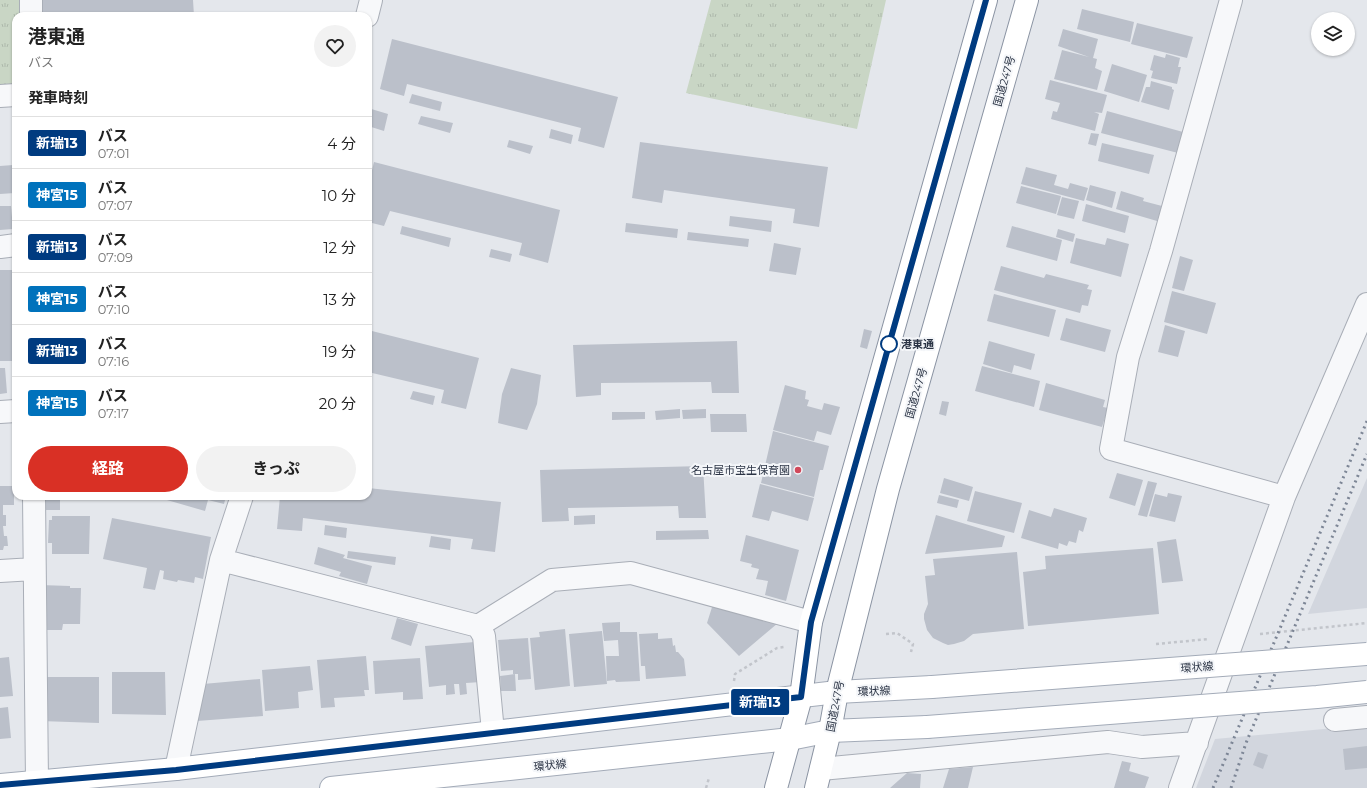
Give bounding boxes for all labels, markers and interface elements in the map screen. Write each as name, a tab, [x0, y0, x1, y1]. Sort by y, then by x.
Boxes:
map controls	[1311, 12, 1355, 56]
button: layers	[1311, 12, 1355, 56]
text: 港東通	[28, 25, 85, 48]
button: heart	[314, 25, 356, 67]
text: バス	[28, 54, 54, 70]
street label: 国道247号	[990, 54, 1018, 108]
text: 発車時刻	[28, 88, 88, 107]
text: バス	[98, 126, 128, 145]
text: 新瑞13	[36, 134, 78, 152]
text: 4 分	[327, 134, 356, 153]
text: 07:01	[98, 145, 130, 161]
text: バス	[98, 178, 128, 197]
text: 神宮15	[36, 186, 78, 204]
text: 10 分	[322, 186, 356, 205]
text: 07:07	[98, 197, 133, 213]
text: バス	[98, 230, 128, 249]
text: 新瑞13	[36, 238, 78, 256]
text: 12 分	[323, 238, 356, 257]
text: 07:09	[98, 249, 133, 265]
text: バス	[98, 282, 128, 301]
text: 神宮15	[36, 290, 78, 308]
text: 13 分	[323, 290, 356, 309]
text: 07:10	[98, 301, 130, 317]
text: バス	[98, 334, 128, 353]
marker: 港東通	[880, 335, 898, 353]
place label: 港東通	[901, 337, 934, 351]
text: 新瑞13	[36, 342, 78, 360]
text: 19 分	[323, 342, 356, 361]
text: 07:16	[98, 353, 129, 369]
street label: 国道247号	[902, 366, 930, 420]
text: バス	[98, 386, 128, 405]
text: 神宮15	[36, 394, 78, 412]
text: 20 分	[319, 394, 356, 413]
text: 07:17	[98, 405, 129, 421]
button: 経路	[28, 446, 188, 492]
button: きっぷ	[196, 446, 356, 492]
place label: 名古屋市宝生保育園	[691, 463, 790, 477]
marker: 名古屋市宝生保育園	[793, 465, 803, 475]
street label: 環状線	[1180, 659, 1214, 675]
street label: 国道247号	[823, 679, 847, 733]
street label: 環状線	[857, 683, 891, 699]
line badge: 新瑞13	[732, 689, 788, 715]
text: 新瑞13	[739, 693, 781, 711]
street label: 環状線	[533, 756, 567, 774]

